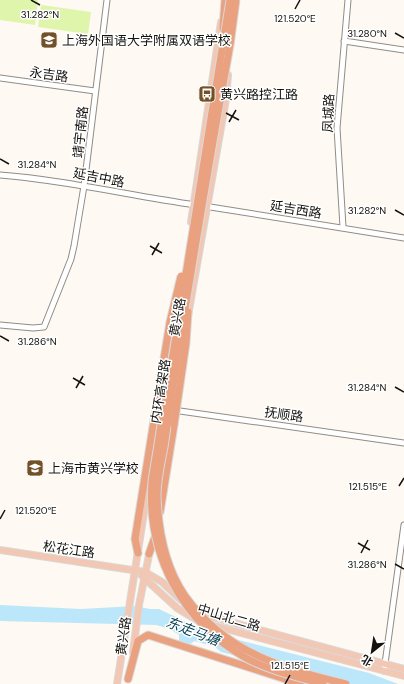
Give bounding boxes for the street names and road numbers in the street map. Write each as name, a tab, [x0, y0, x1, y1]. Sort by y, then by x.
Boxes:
street label: 永吉路	[28, 63, 69, 86]
street label: 凤城路	[319, 93, 338, 133]
street label: 靖宇南路	[69, 105, 92, 159]
street label: 延吉中路	[72, 164, 126, 191]
street label: 延吉西路	[269, 197, 323, 222]
street label: 黄兴路	[166, 296, 189, 338]
street label: 内环高架路	[147, 358, 174, 425]
street label: 抚顺路	[263, 403, 304, 426]
street label: 松花江路	[42, 537, 96, 562]
street label: 中山北二路	[195, 600, 262, 635]
street label: 黄兴路	[112, 616, 135, 657]

